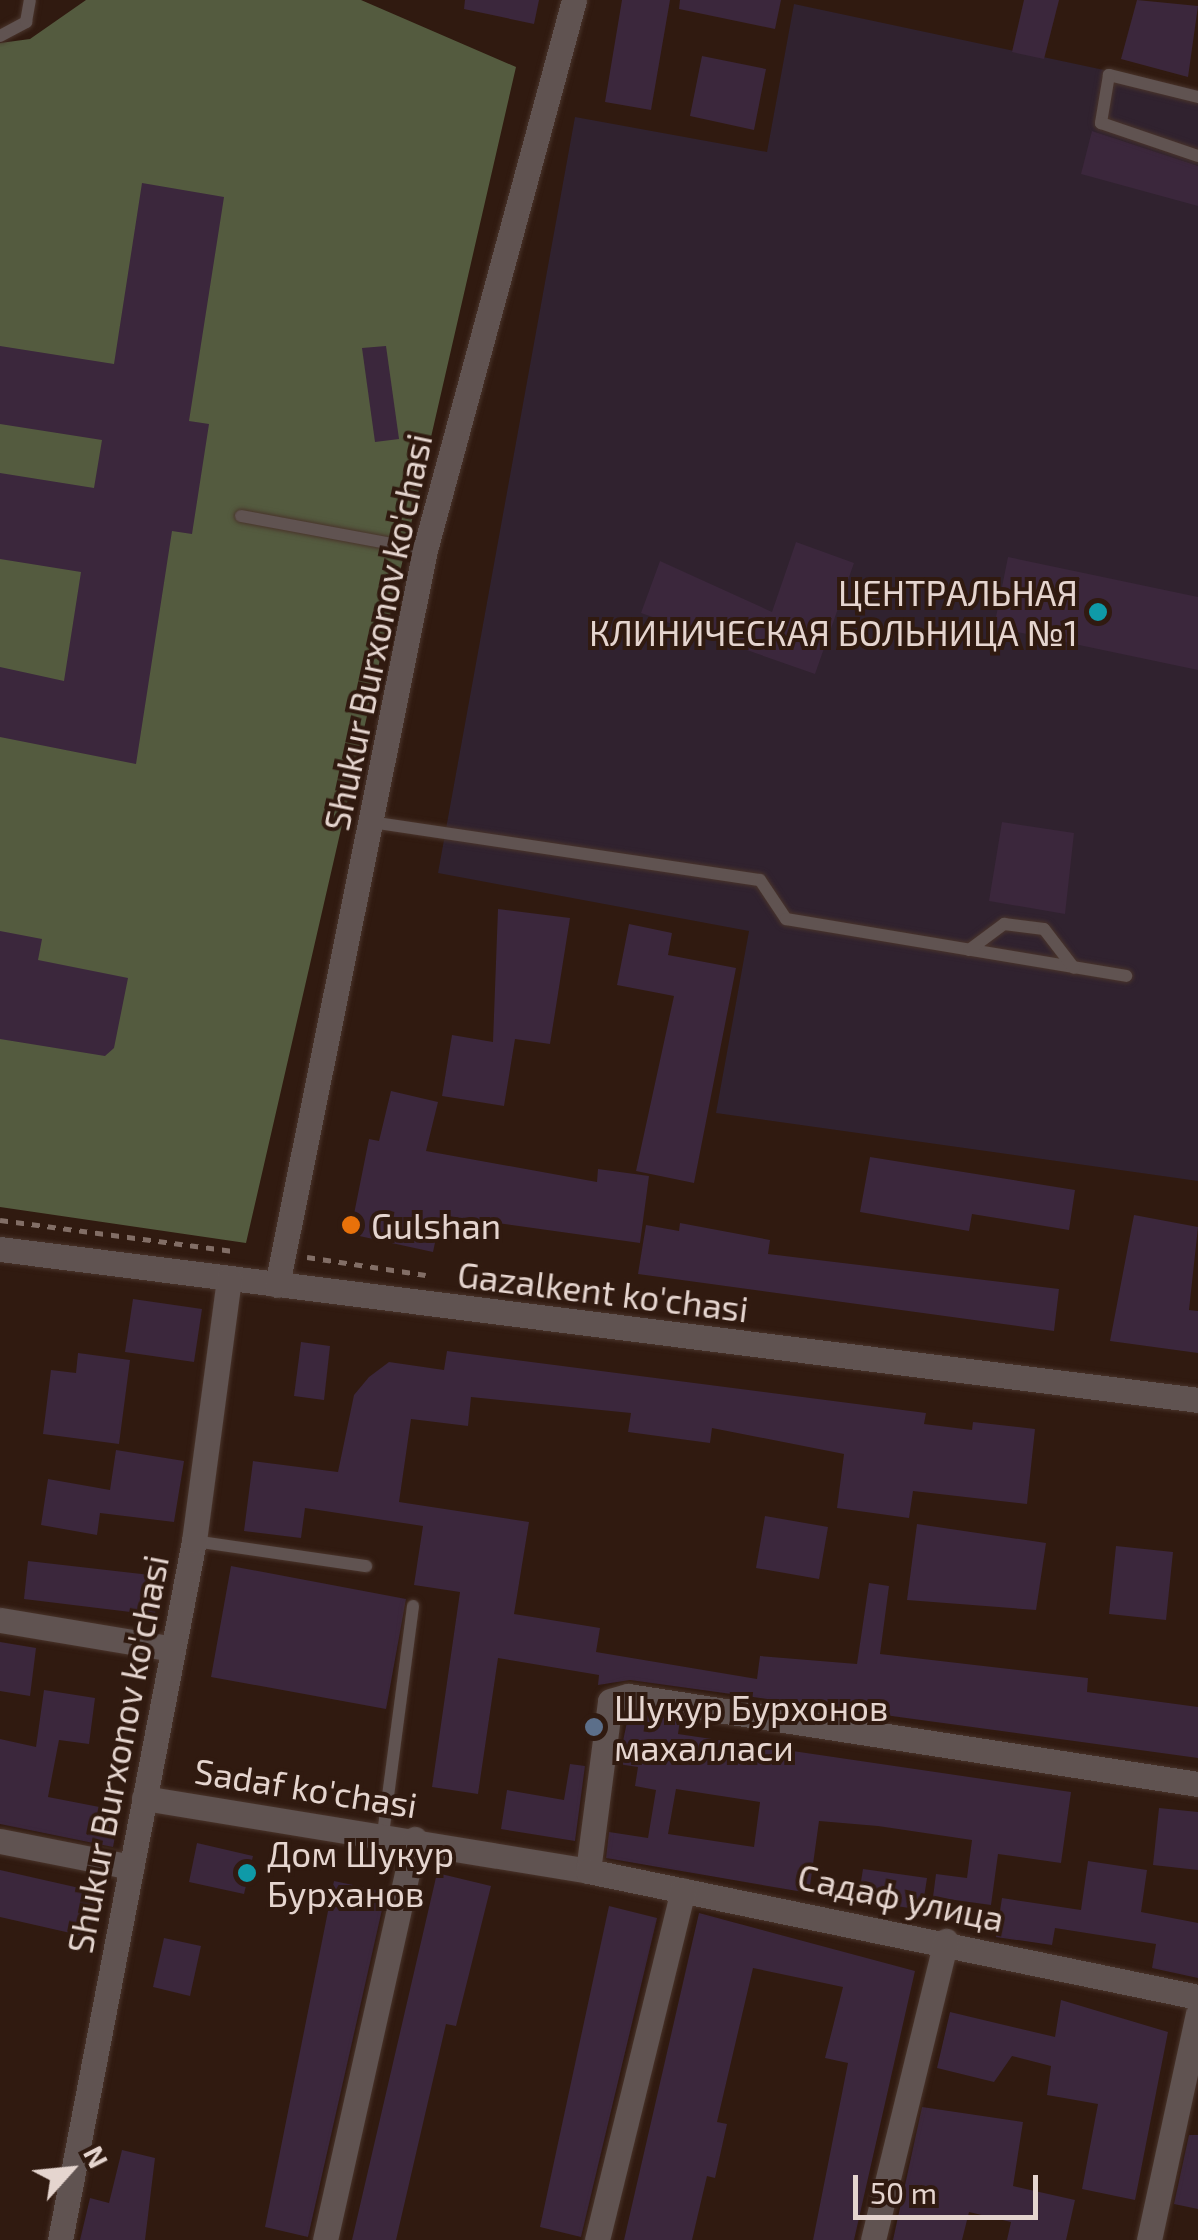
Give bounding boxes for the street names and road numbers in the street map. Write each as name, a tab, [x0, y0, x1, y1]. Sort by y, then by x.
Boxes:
street label: Shukur Burxonov ko'chasi	[314, 429, 440, 835]
street label: Gazalkent ko'chasi	[455, 1252, 751, 1330]
street label: Shukur Burxonov ko'chasi	[58, 1551, 176, 1957]
street label: Sadaf ko'chasi	[191, 1749, 421, 1825]
street label: Садаф улица	[794, 1855, 1008, 1939]

